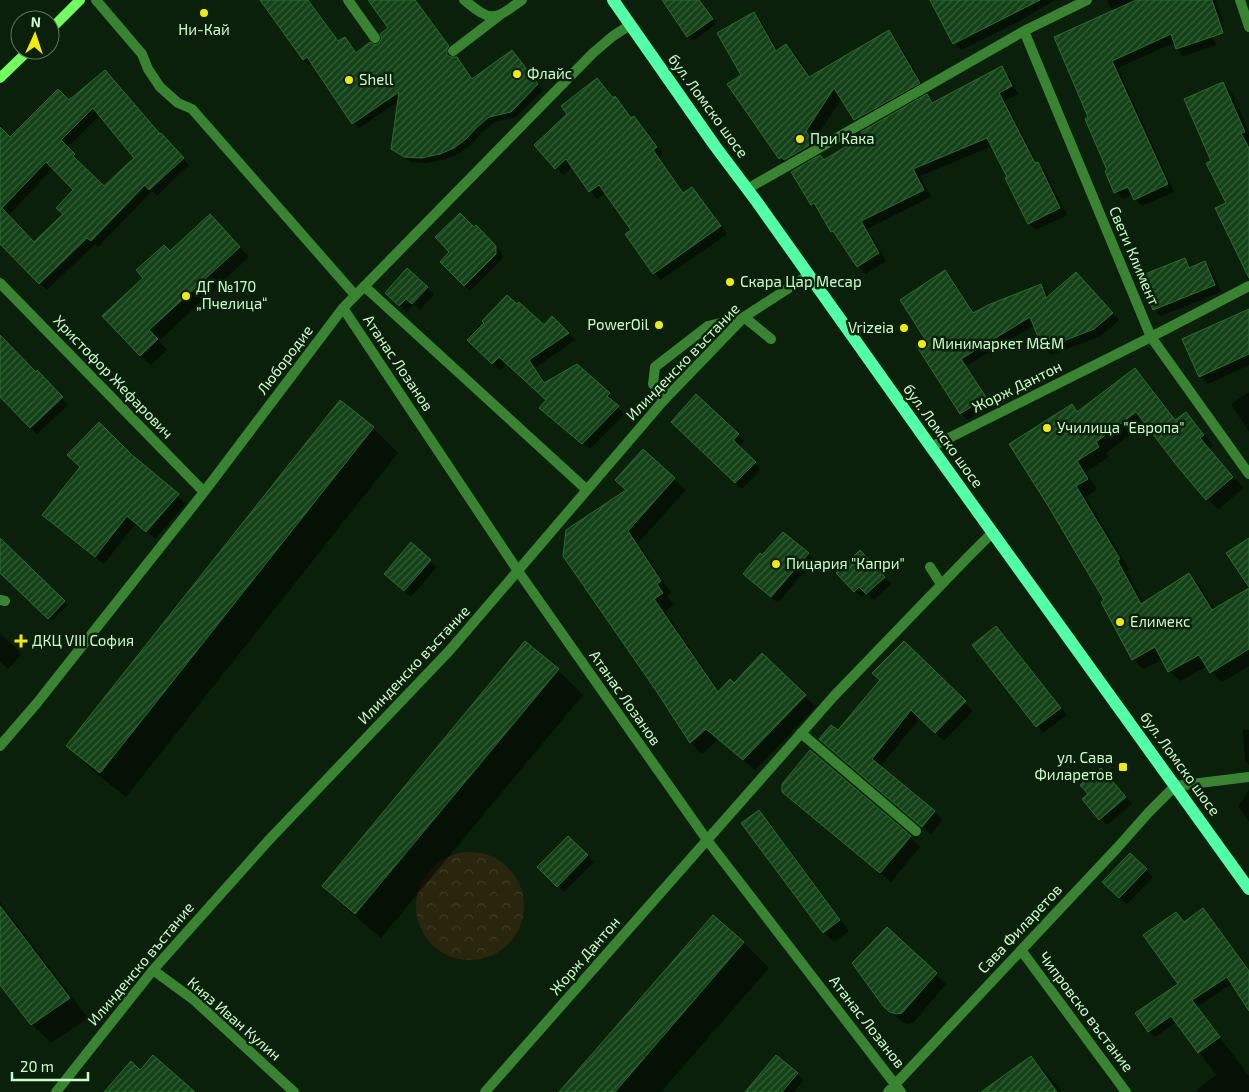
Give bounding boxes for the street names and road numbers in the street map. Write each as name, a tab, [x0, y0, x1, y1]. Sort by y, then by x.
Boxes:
street label: бул. Ломско шосе	[664, 50, 753, 161]
street label: Свети Климент	[1106, 203, 1164, 308]
street label: Илинденско въстание	[622, 299, 743, 424]
street label: Христофор Жефарович	[50, 311, 177, 442]
street label: Атанас Лозанов	[360, 311, 438, 414]
street label: Любородие	[252, 321, 316, 397]
street label: Жорж Дантон	[969, 357, 1065, 416]
street label: бул. Ломско шосе	[899, 380, 988, 491]
street label: Илинденско въстание	[354, 601, 473, 727]
street label: Атанас Лозанов	[586, 646, 665, 749]
street label: бул. Ломско шосе	[1136, 708, 1225, 819]
street label: Сава Филаретов	[973, 880, 1065, 977]
street label: Илинденско въстание	[83, 898, 197, 1029]
street label: Жорж Дантон	[545, 912, 623, 998]
street label: Чипровско въстание	[1036, 948, 1138, 1075]
street label: Атанас Лозанов	[826, 972, 909, 1071]
street label: Княз Иван Кулин	[184, 973, 285, 1064]

